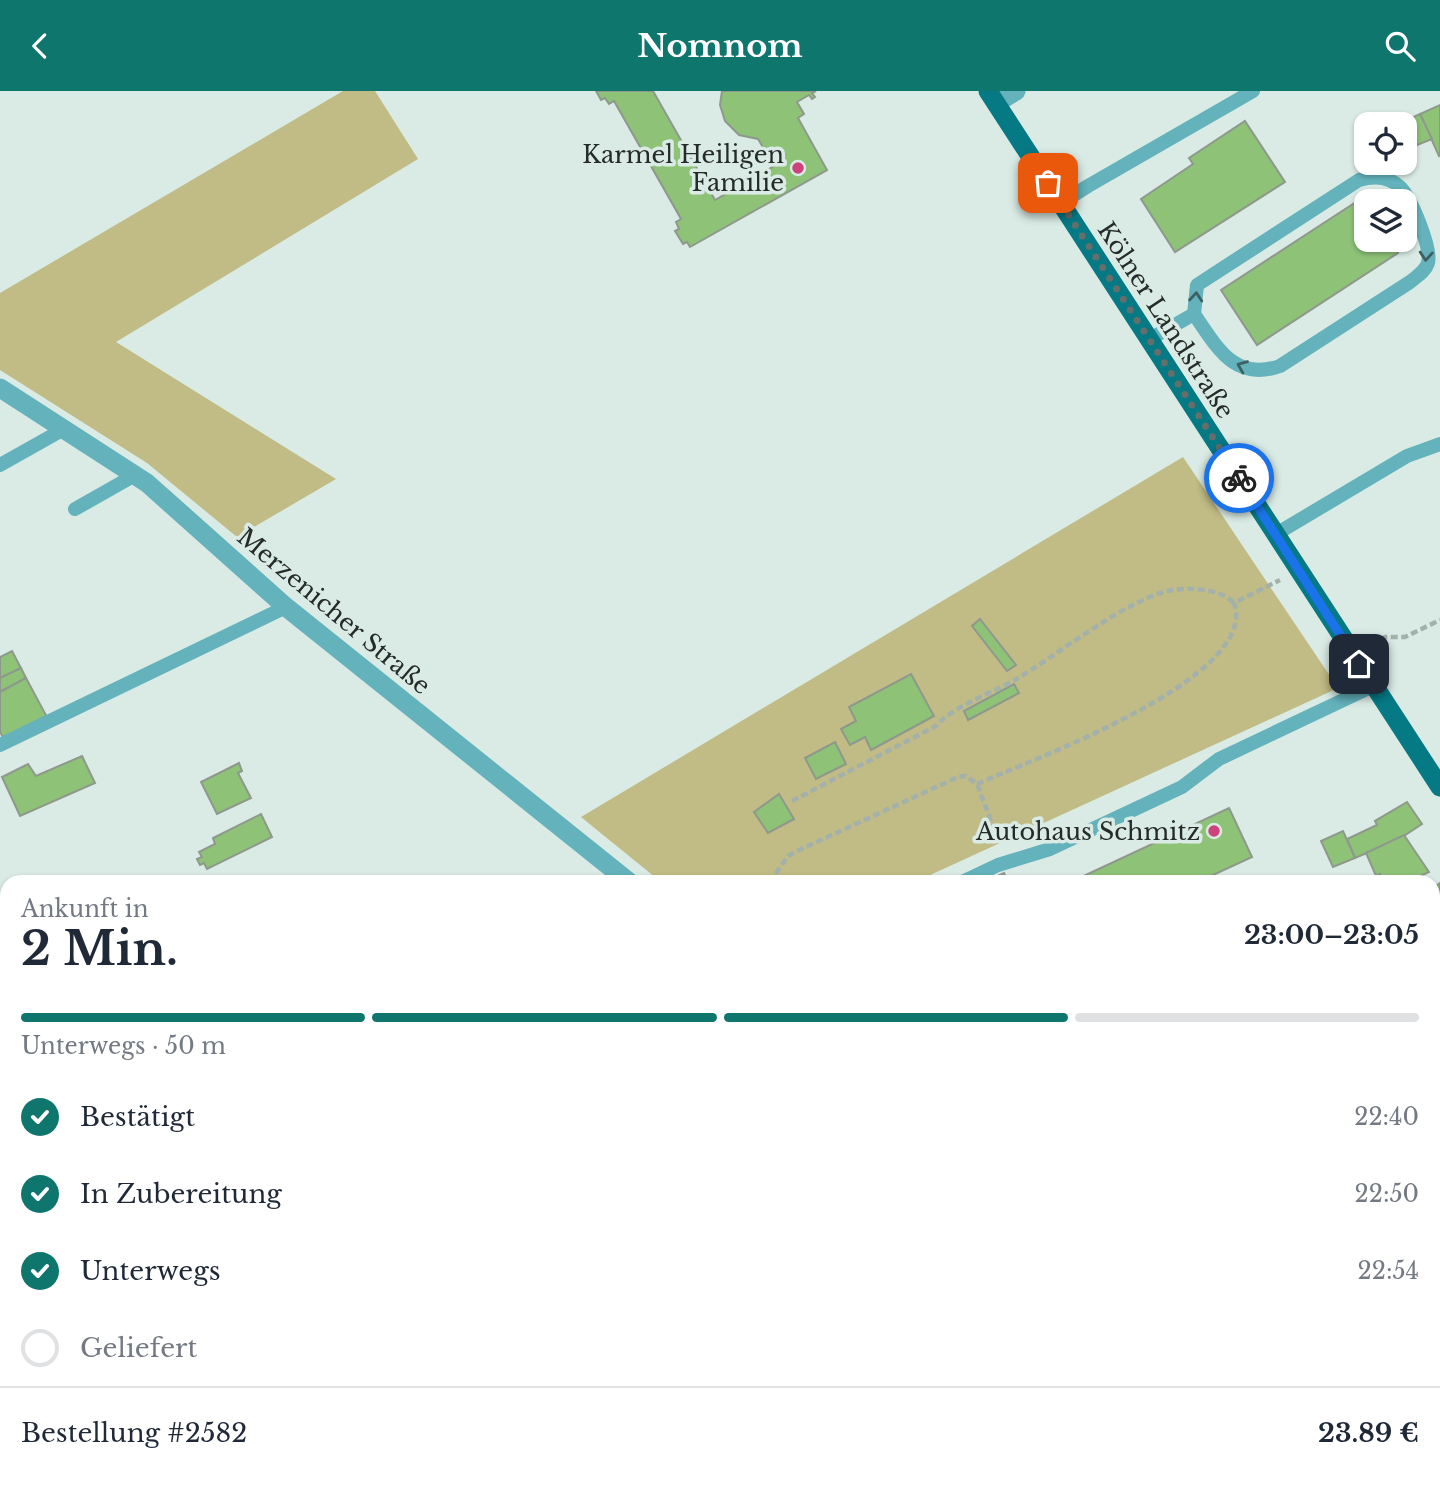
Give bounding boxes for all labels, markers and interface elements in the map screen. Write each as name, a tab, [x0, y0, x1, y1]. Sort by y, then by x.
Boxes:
text: Nomnom	[637, 26, 803, 66]
icon: back	[21, 27, 59, 65]
icon: search	[1381, 27, 1419, 65]
map controls	[1354, 112, 1417, 252]
button: locate	[1354, 112, 1417, 175]
place label: Karmel Heiligen Familie	[582, 140, 784, 197]
pin	[1018, 153, 1078, 213]
marker: Karmel Heiligen Familie	[790, 160, 806, 176]
icon: bag	[1029, 164, 1067, 202]
button: layers	[1354, 189, 1417, 252]
street label: Kölner Landstraße	[1092, 217, 1240, 423]
one-way arrow	[1419, 251, 1434, 262]
one-way arrow	[1188, 291, 1203, 302]
one-way arrow	[1237, 361, 1249, 375]
courier	[1204, 443, 1274, 513]
icon: bike	[1220, 459, 1258, 497]
street label: Merzenicher Straße	[232, 522, 436, 700]
pin	[1329, 634, 1389, 694]
icon: home	[1340, 645, 1378, 683]
place label: Autohaus Schmitz	[975, 817, 1200, 846]
marker: Autohaus Schmitz	[1206, 823, 1222, 839]
text: Ankunft in	[21, 895, 149, 923]
text: 23:00–23:05	[1244, 919, 1419, 951]
text: 2 Min.	[21, 920, 178, 977]
text: Unterwegs · 50 m	[21, 1032, 226, 1060]
icon: check	[21, 1098, 59, 1136]
text: Bestätigt	[80, 1101, 195, 1133]
text: 22:40	[1354, 1103, 1419, 1131]
icon: check	[21, 1175, 59, 1213]
text: In Zubereitung	[80, 1178, 282, 1210]
text: 22:50	[1355, 1180, 1419, 1208]
icon: check	[21, 1252, 59, 1290]
text: Unterwegs	[80, 1255, 221, 1287]
text: 22:54	[1358, 1257, 1419, 1285]
text: Geliefert	[80, 1332, 197, 1364]
text: Bestellung #2582	[21, 1417, 247, 1449]
text: 23.89 €	[1318, 1417, 1419, 1449]

